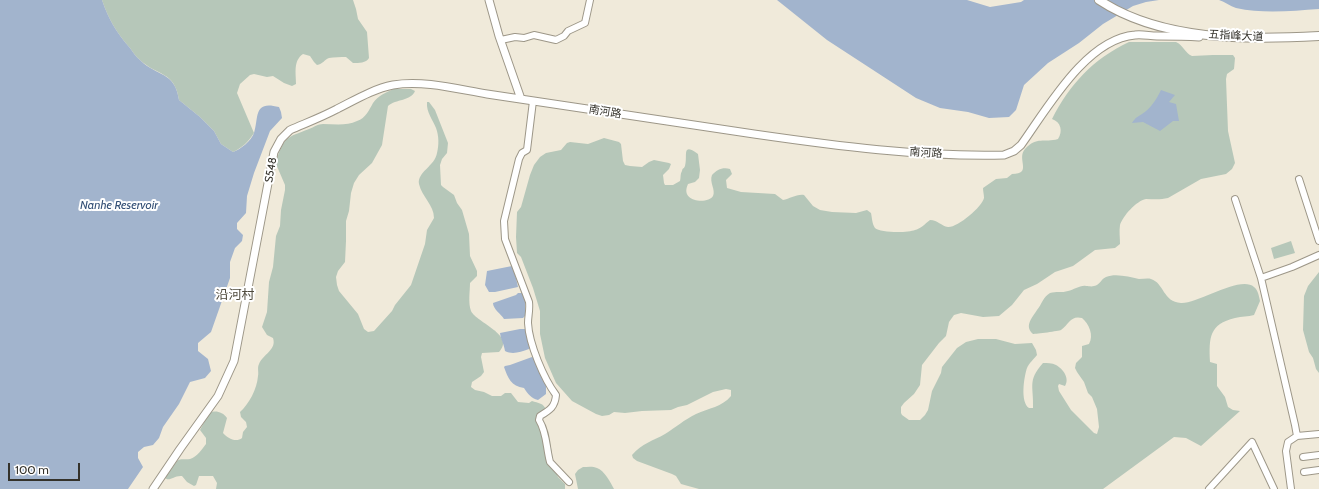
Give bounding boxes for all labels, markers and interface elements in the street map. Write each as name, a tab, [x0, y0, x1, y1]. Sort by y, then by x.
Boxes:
street label: 五指峰大道	[1208, 28, 1264, 44]
street label: 南河路	[588, 103, 622, 121]
street label: 南河路	[909, 146, 943, 160]
street label: S548	[262, 156, 280, 184]
water label: Nanhe Reservoir	[80, 198, 158, 212]
district label: 沿河村	[216, 287, 254, 303]
scale bar	[10, 455, 82, 481]
text: 100 m	[15, 462, 49, 477]

